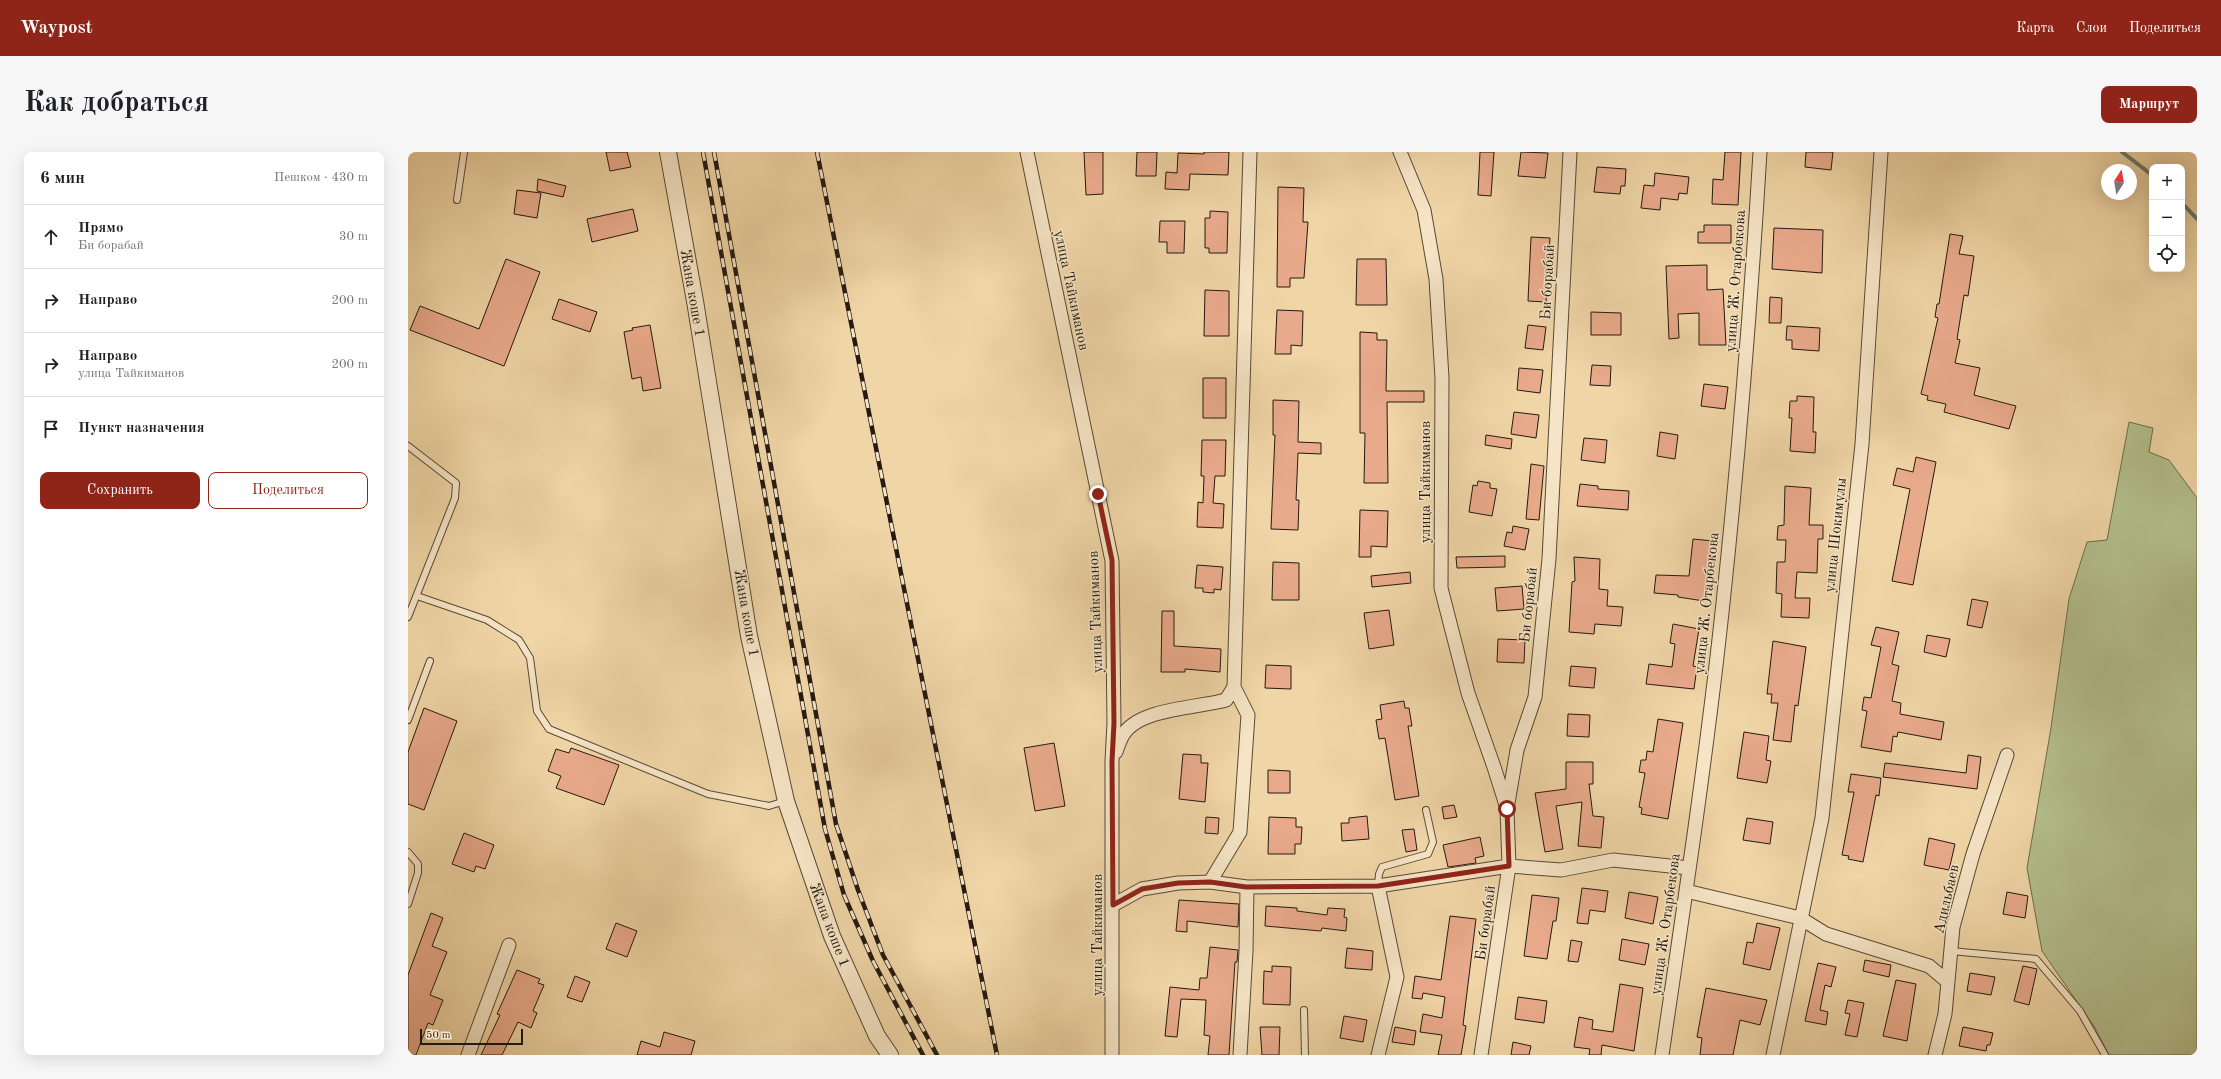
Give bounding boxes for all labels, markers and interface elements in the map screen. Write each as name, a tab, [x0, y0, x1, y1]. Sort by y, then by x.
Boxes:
text: Waypost	[20, 19, 93, 38]
text: Карта	[2016, 21, 2054, 35]
text: Слои	[2076, 21, 2107, 35]
text: Поделиться	[2129, 21, 2201, 35]
button: Маршрут	[2101, 86, 2197, 123]
text: Как добраться	[24, 90, 209, 118]
north arrow	[2101, 164, 2137, 200]
map controls	[2149, 164, 2185, 272]
button: +	[2149, 164, 2185, 200]
text: 6 мин	[40, 170, 85, 187]
text: Пешком · 430 m	[274, 171, 368, 184]
button: −	[2149, 200, 2185, 236]
street label: улица Ж. Отарбекова	[1724, 209, 1749, 353]
text: Прямо	[78, 221, 124, 236]
icon: ahead	[40, 226, 62, 248]
street label: улица Тайкиманов	[1050, 229, 1091, 352]
text: 30 m	[339, 230, 368, 243]
button: locate	[2149, 236, 2185, 272]
text: Би борабай	[78, 239, 144, 252]
street label: Би борабай	[1539, 244, 1558, 320]
street label: Жана коше 1	[676, 248, 707, 338]
icon: right	[40, 290, 62, 312]
text: Направо	[78, 293, 137, 308]
text: 200 m	[331, 294, 368, 307]
text: Направо	[78, 349, 137, 364]
icon: right	[40, 354, 62, 376]
text: 200 m	[331, 358, 368, 371]
text: улица Тайкиманов	[78, 367, 184, 380]
icon: arrive	[40, 418, 62, 440]
text: Пункт назначения	[78, 421, 205, 436]
street label: улица Тайкиманов	[1419, 421, 1434, 543]
button: Сохранить	[40, 472, 200, 509]
button: Поделиться	[208, 472, 368, 509]
street label: улица Шокимулы	[1823, 477, 1850, 593]
route end	[1089, 485, 1107, 503]
street label: улица Ж. Отарбекова	[1693, 531, 1722, 675]
street label: улица Тайкиманов	[1087, 550, 1106, 673]
street label: Би борабай	[1518, 567, 1541, 644]
street label: Жана коше 1	[730, 568, 761, 658]
route start	[1498, 800, 1516, 818]
street label: улица Ж. Отарбекова	[1649, 852, 1684, 996]
street label: Адильбаев	[1932, 863, 1963, 935]
street label: улица Тайкиманов	[1091, 874, 1106, 996]
street label: Жана коше 1	[806, 882, 851, 970]
street label: Би борабай	[1474, 885, 1499, 962]
scale bar	[420, 1027, 523, 1046]
text: 50 m	[426, 1030, 451, 1041]

